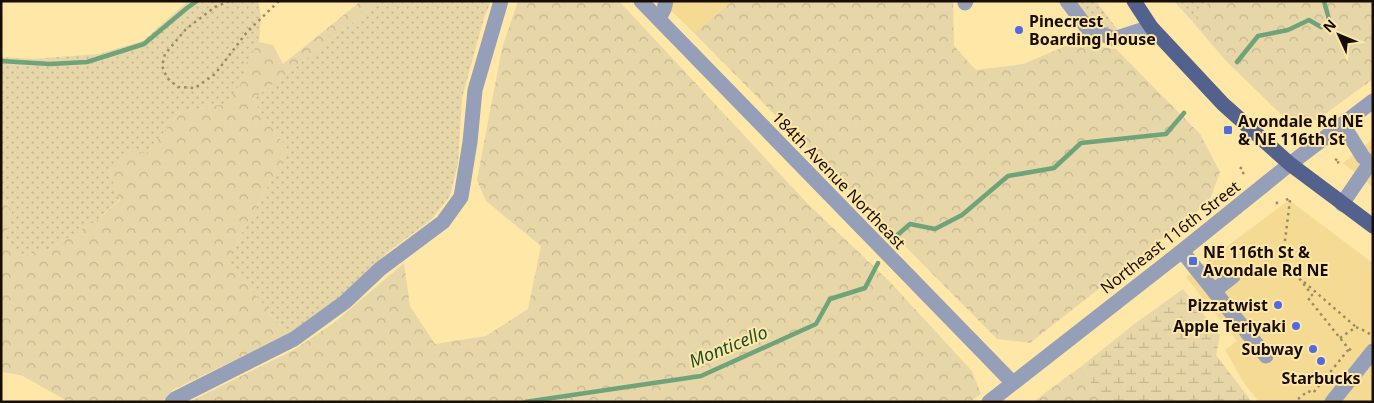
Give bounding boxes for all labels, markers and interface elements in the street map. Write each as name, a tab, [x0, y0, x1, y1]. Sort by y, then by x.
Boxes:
place label: Pinecrest Boarding House	[1029, 10, 1156, 50]
north arrow	[1314, 10, 1364, 60]
text: N	[1318, 15, 1340, 36]
marker: Pinecrest Boarding House	[1013, 24, 1025, 36]
street label: 184th Avenue Northeast	[767, 106, 911, 254]
place label: Avondale Rd NE & NE 116th St	[1238, 110, 1364, 150]
marker: Avondale Rd NE & NE 116th St	[1222, 124, 1234, 136]
street label: Northeast 116th Street	[1096, 175, 1245, 299]
place label: NE 116th St & Avondale Rd NE	[1203, 241, 1329, 281]
marker: NE 116th St & Avondale Rd NE	[1187, 255, 1199, 267]
place label: Pizzatwist	[1188, 294, 1268, 316]
marker: Pizzatwist	[1272, 299, 1284, 311]
place label: Apple Teriyaki	[1173, 315, 1286, 337]
water label: Monticello	[685, 319, 771, 373]
marker: Apple Teriyaki	[1290, 320, 1302, 332]
place label: Subway	[1242, 338, 1304, 360]
marker: Subway	[1307, 343, 1319, 355]
marker: Starbucks	[1315, 355, 1327, 367]
place label: Starbucks	[1281, 367, 1361, 389]

